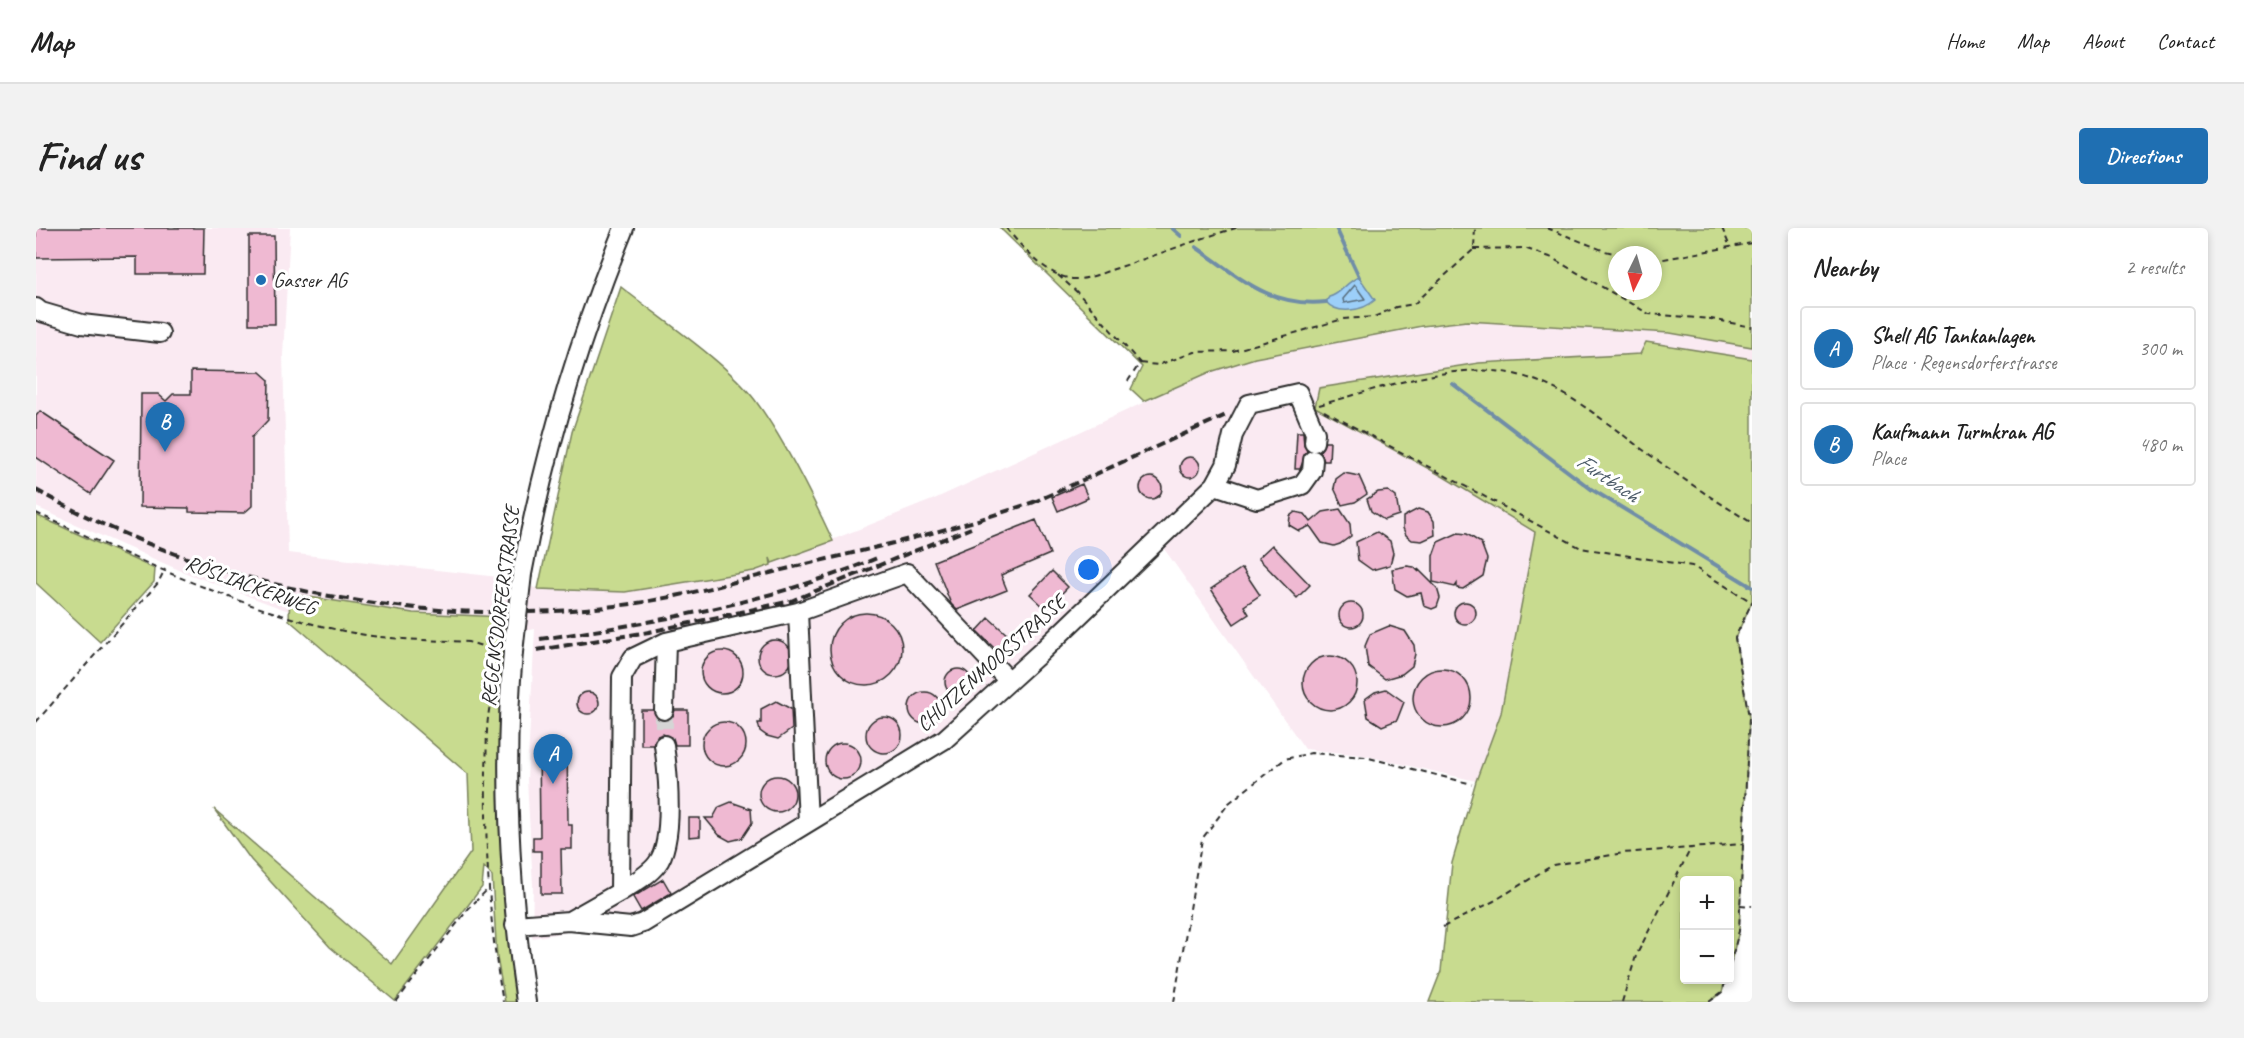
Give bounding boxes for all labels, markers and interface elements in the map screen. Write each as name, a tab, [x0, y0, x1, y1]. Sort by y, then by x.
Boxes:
text: Map	[30, 24, 73, 59]
text: Home	[1946, 28, 1984, 54]
text: Map	[2017, 28, 2049, 54]
text: About	[2082, 28, 2124, 54]
text: Contact	[2157, 28, 2214, 54]
button: Directions	[2079, 128, 2208, 184]
text: Find us	[36, 130, 141, 183]
north arrow	[1608, 246, 1662, 300]
text: Nearby	[1812, 251, 1877, 284]
text: 2 results	[2125, 255, 2184, 280]
place label: Gasser AG	[273, 267, 350, 293]
marker: Gasser AG	[254, 273, 268, 287]
text: Shell AG Tankanlagen	[1871, 322, 2035, 350]
text: A	[1828, 336, 1839, 361]
text: 300 m	[2139, 336, 2182, 361]
text: Place · Regensdorferstrasse	[1871, 350, 2056, 375]
pin: B	[146, 402, 184, 452]
text: Kaufmann Turmkran AG	[1871, 418, 2053, 446]
text: B	[1828, 432, 1839, 457]
text: 480 m	[2139, 432, 2182, 457]
text: Place	[1871, 446, 1906, 471]
water label: Furtbach	[1571, 447, 1646, 510]
street label: REGENSDORFERSTRASSE	[475, 502, 525, 708]
street label: RÖSLIACKERWEG	[182, 549, 322, 622]
your location	[1074, 555, 1103, 584]
street label: CHUTZENMOOSSTRASSE	[911, 587, 1073, 737]
pin: A	[534, 734, 572, 784]
map controls	[1680, 876, 1734, 984]
button: +	[1680, 876, 1734, 930]
button: −	[1680, 930, 1734, 984]

